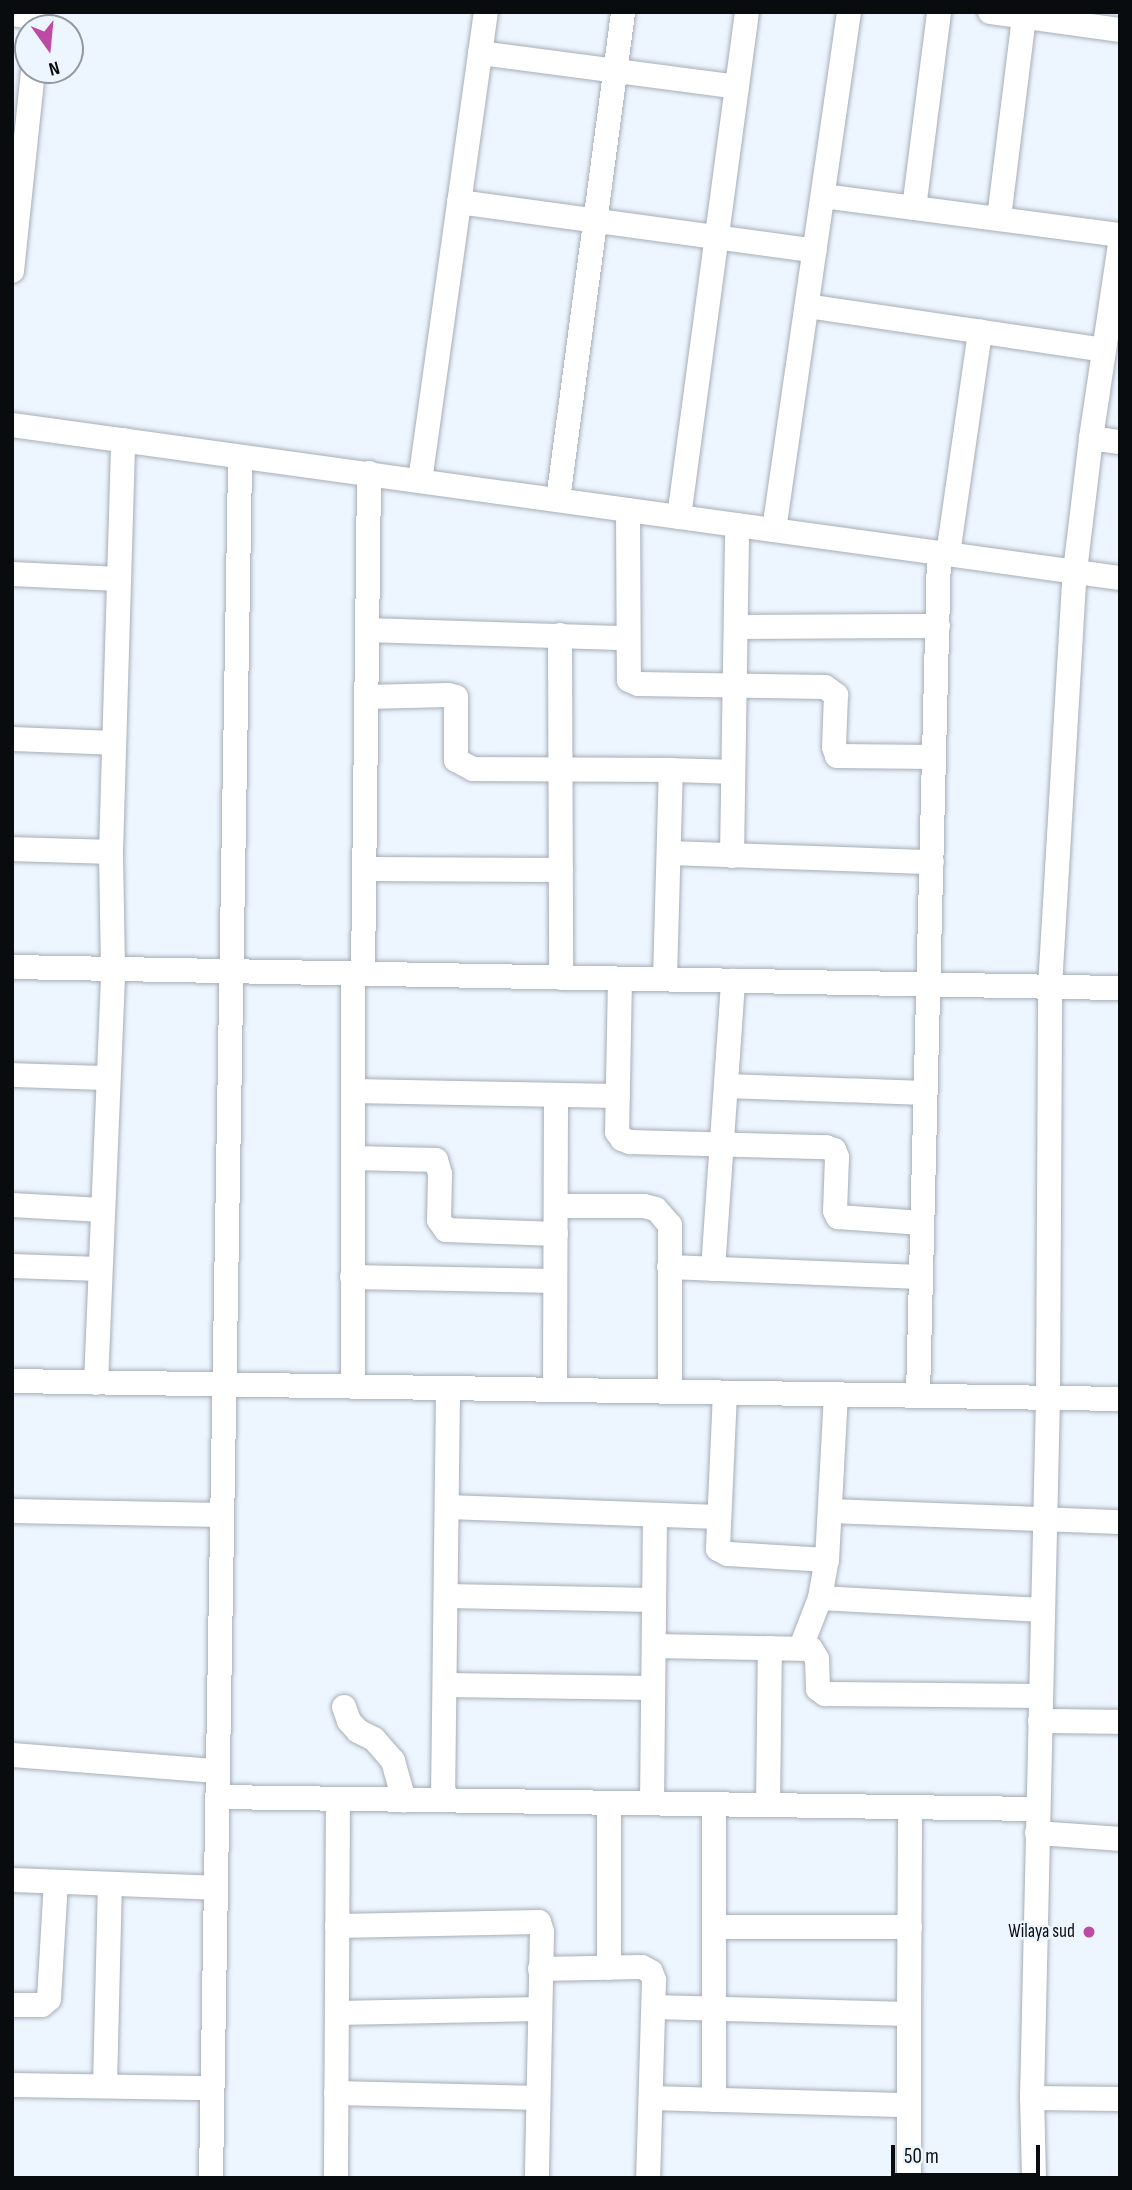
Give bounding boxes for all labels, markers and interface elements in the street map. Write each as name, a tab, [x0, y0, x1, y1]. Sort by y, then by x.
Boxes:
north arrow	[14, 14, 84, 84]
text: N	[46, 55, 62, 80]
place label: Wilaya sud	[1008, 1921, 1075, 1943]
marker: Wilaya sud	[1081, 1924, 1097, 1940]
scale bar	[894, 2130, 1043, 2174]
text: 50 m	[904, 2144, 939, 2169]

